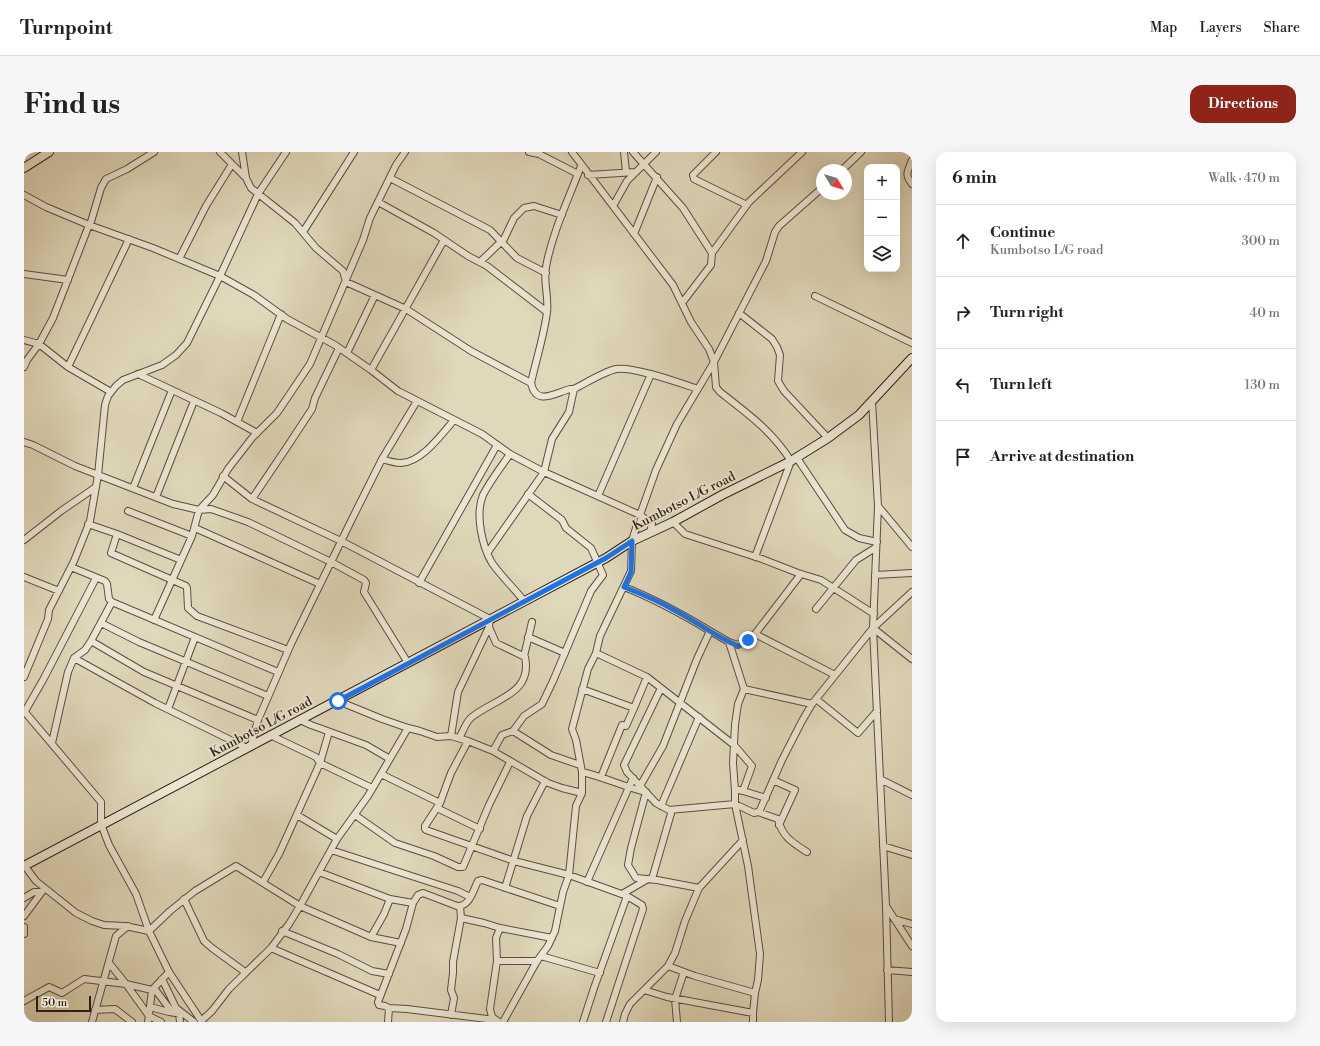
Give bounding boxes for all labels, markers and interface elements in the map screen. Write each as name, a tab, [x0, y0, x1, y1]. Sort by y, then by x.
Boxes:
text: Turnpoint	[20, 16, 113, 40]
text: Map	[1150, 19, 1177, 37]
text: Layers	[1199, 19, 1242, 37]
text: Share	[1264, 19, 1300, 37]
button: Directions	[1190, 85, 1296, 123]
text: Find us	[24, 87, 120, 122]
north arrow	[816, 164, 852, 200]
map controls	[864, 164, 900, 272]
button: +	[864, 164, 900, 200]
text: 6 min	[952, 167, 997, 189]
text: Walk · 470 m	[1208, 170, 1280, 186]
button: −	[864, 200, 900, 236]
text: Continue	[990, 223, 1055, 242]
icon: ahead	[952, 230, 974, 252]
text: 300 m	[1242, 233, 1280, 249]
button: layers	[864, 236, 900, 272]
text: Kumbotso L/G road	[990, 242, 1103, 258]
icon: right	[952, 302, 974, 324]
text: Turn right	[990, 303, 1064, 322]
text: 40 m	[1250, 305, 1280, 321]
icon: left	[952, 374, 974, 396]
text: Turn left	[990, 375, 1052, 394]
text: 130 m	[1245, 377, 1280, 393]
icon: arrive	[952, 446, 974, 468]
text: Arrive at destination	[990, 447, 1134, 466]
street label: Kumbotso L/G road	[630, 468, 739, 534]
route end	[739, 631, 757, 649]
route start	[329, 692, 347, 710]
street label: Kumbotso L/G road	[207, 693, 315, 761]
scale bar	[36, 994, 91, 1013]
text: 50 m	[42, 996, 67, 1010]

